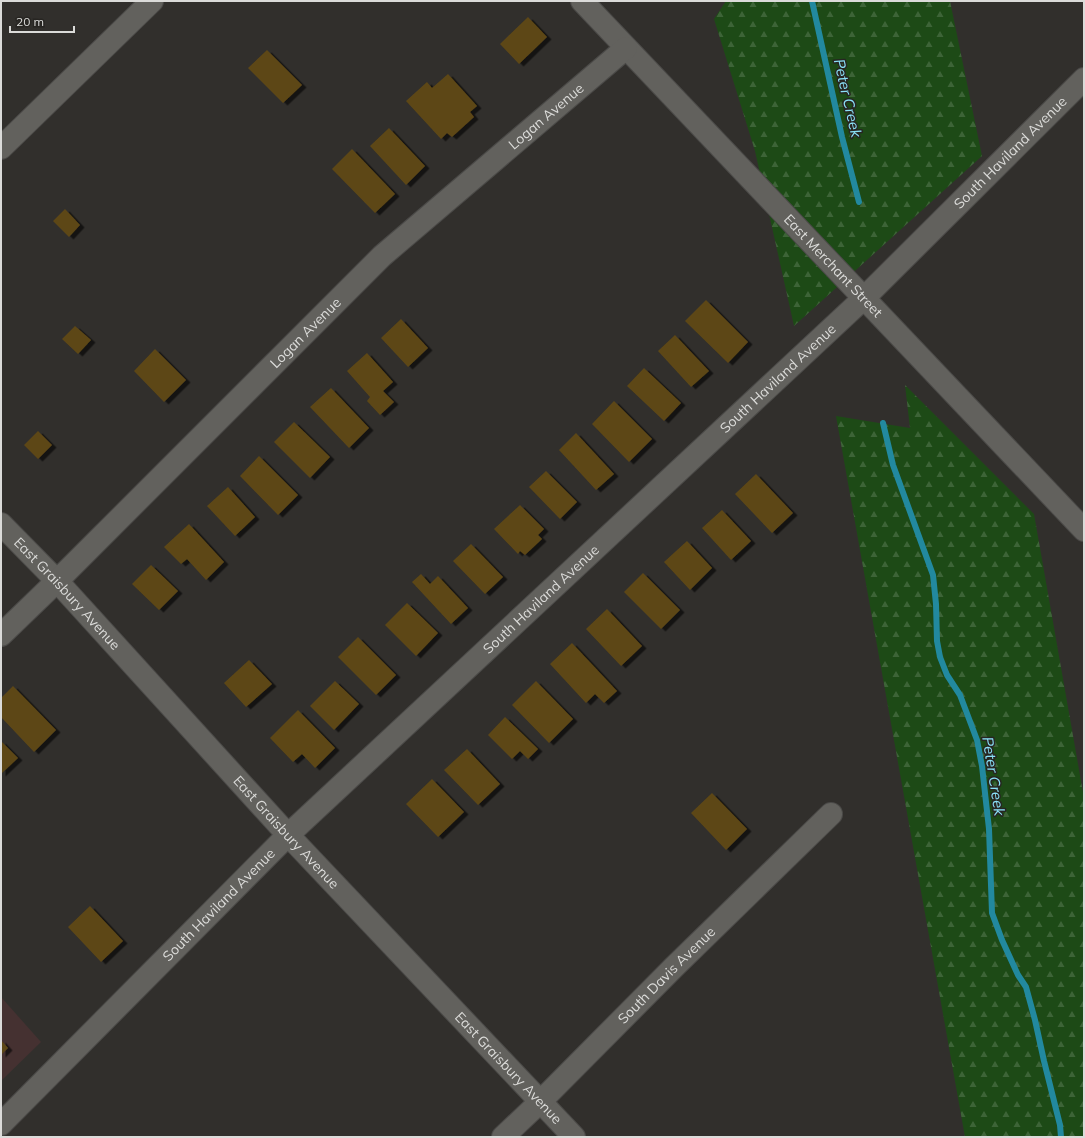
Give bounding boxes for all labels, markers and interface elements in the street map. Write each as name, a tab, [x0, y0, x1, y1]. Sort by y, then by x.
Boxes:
scale bar	[10, 8, 74, 34]
text: 20 m	[16, 14, 44, 29]
water label: Peter Creek	[830, 57, 867, 140]
street label: Logan Avenue	[505, 79, 587, 153]
street label: South Haviland Avenue	[950, 92, 1070, 213]
street label: East Merchant Street	[780, 210, 887, 321]
street label: Logan Avenue	[266, 293, 345, 372]
street label: South Haviland Avenue	[716, 320, 840, 437]
street label: East Graisbury Avenue	[10, 533, 124, 654]
street label: South Haviland Avenue	[479, 541, 603, 658]
water label: Peter Creek	[978, 735, 1010, 818]
street label: East Graisbury Avenue	[229, 772, 343, 893]
street label: South Haviland Avenue	[159, 844, 279, 965]
street label: South Davis Avenue	[614, 923, 719, 1028]
street label: East Graisbury Avenue	[451, 1008, 566, 1128]

